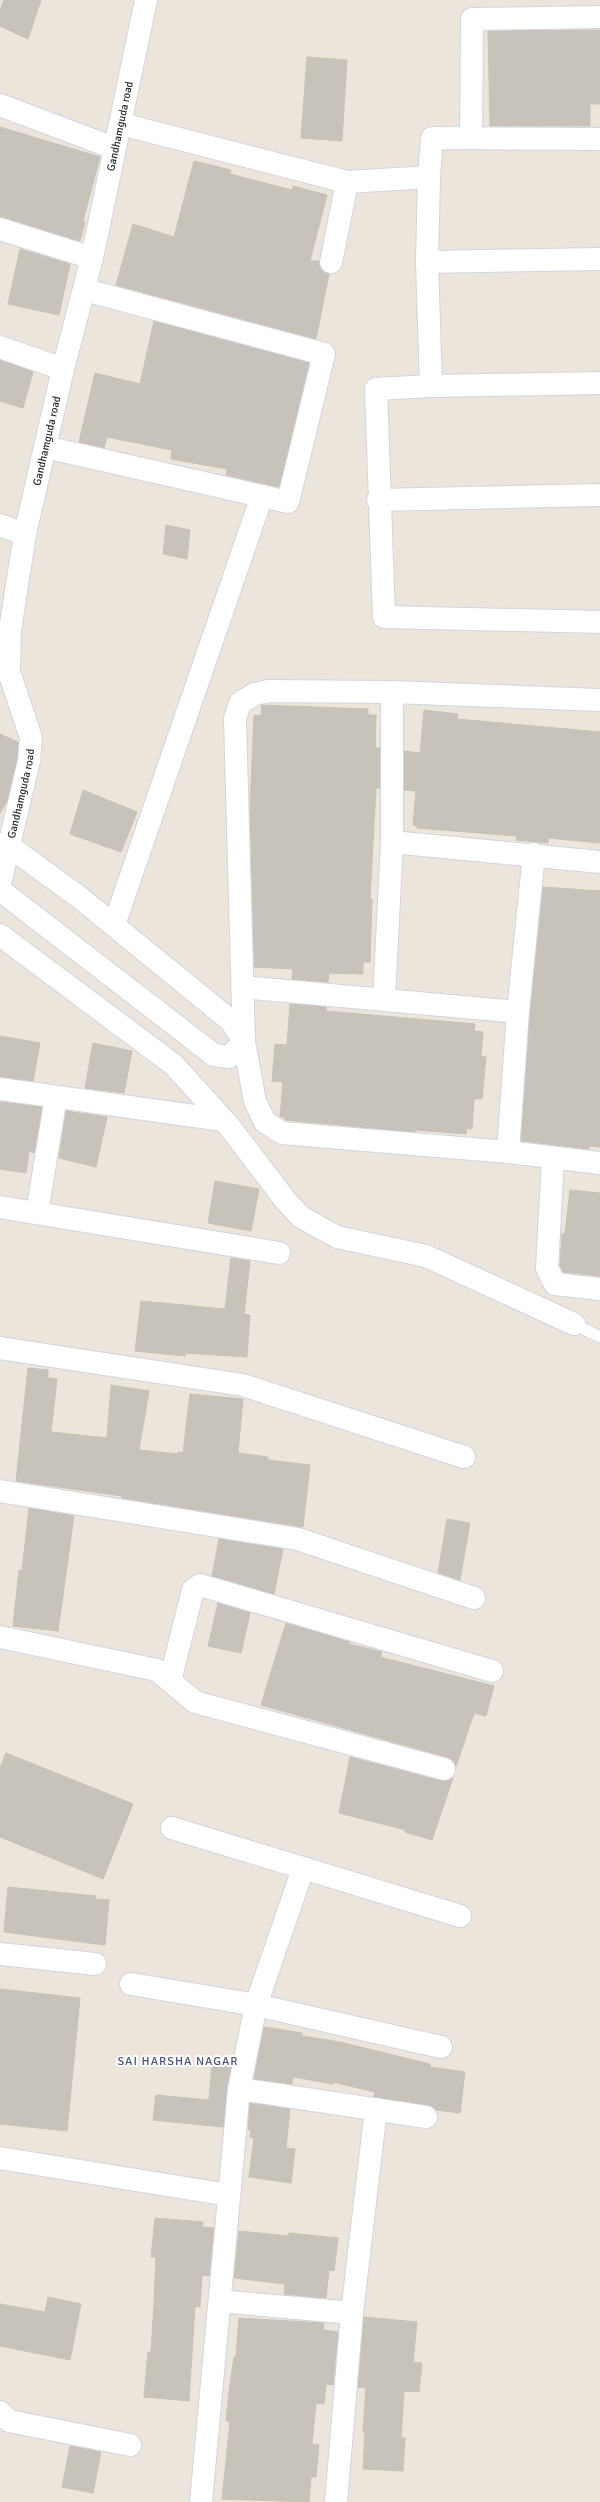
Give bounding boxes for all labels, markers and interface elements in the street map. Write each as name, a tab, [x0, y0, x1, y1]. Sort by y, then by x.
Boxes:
street label: Gandhamguda road	[104, 80, 135, 172]
street label: Gandhamguda road	[30, 394, 63, 487]
street label: Gandhamguda road	[4, 748, 37, 840]
district label: SAI HARSHA NAGAR	[117, 2054, 239, 2069]

